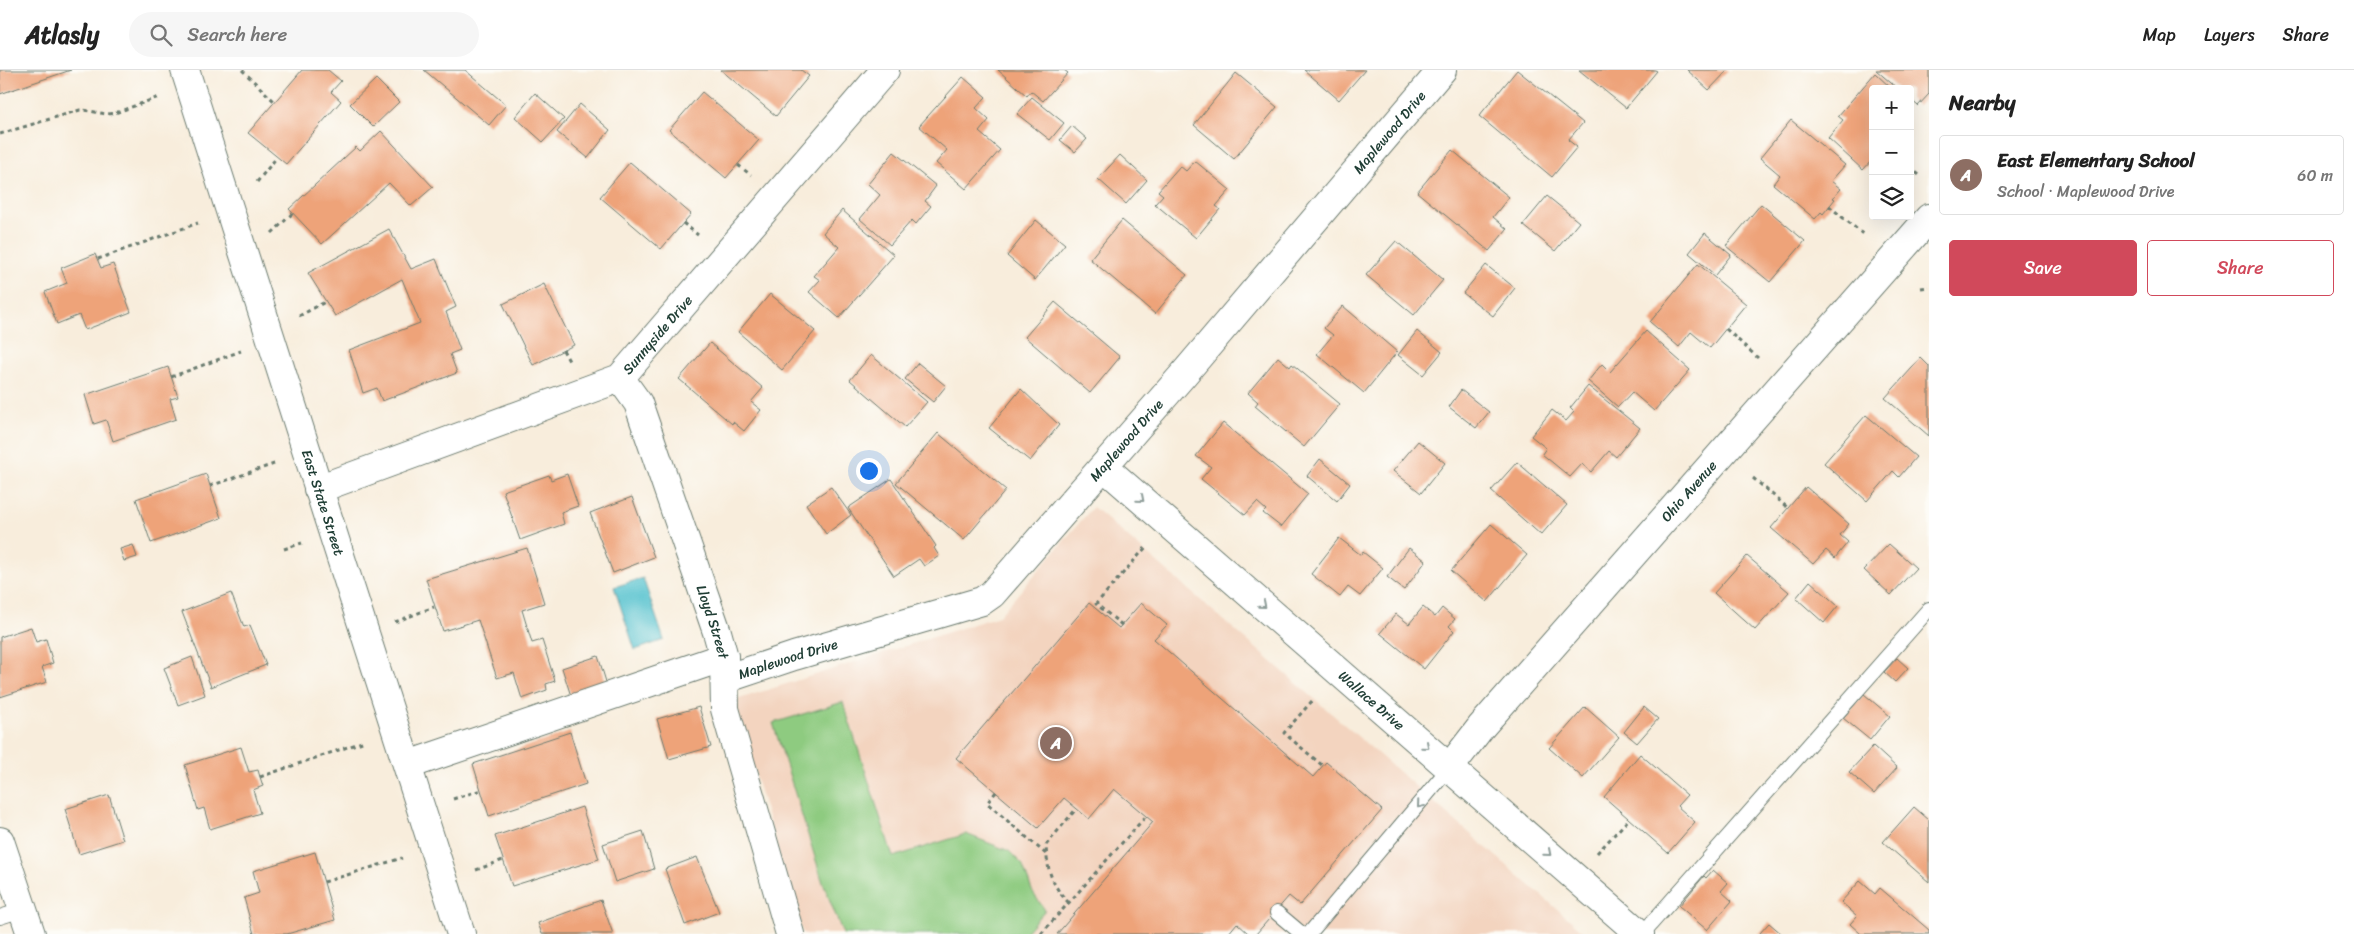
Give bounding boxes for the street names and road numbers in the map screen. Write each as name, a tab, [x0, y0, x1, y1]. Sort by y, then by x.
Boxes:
street label: Maplewood Drive	[1346, 85, 1432, 180]
street label: Sunnyside Drive	[616, 289, 699, 380]
street label: Maplewood Drive	[1083, 393, 1170, 487]
street label: East State Street	[294, 446, 352, 559]
street label: Ohio Avenue	[1654, 454, 1723, 528]
street label: Lloyd Street	[689, 581, 737, 663]
street label: Maplewood Drive	[735, 631, 841, 686]
street label: Wallace Drive	[1333, 664, 1411, 737]

